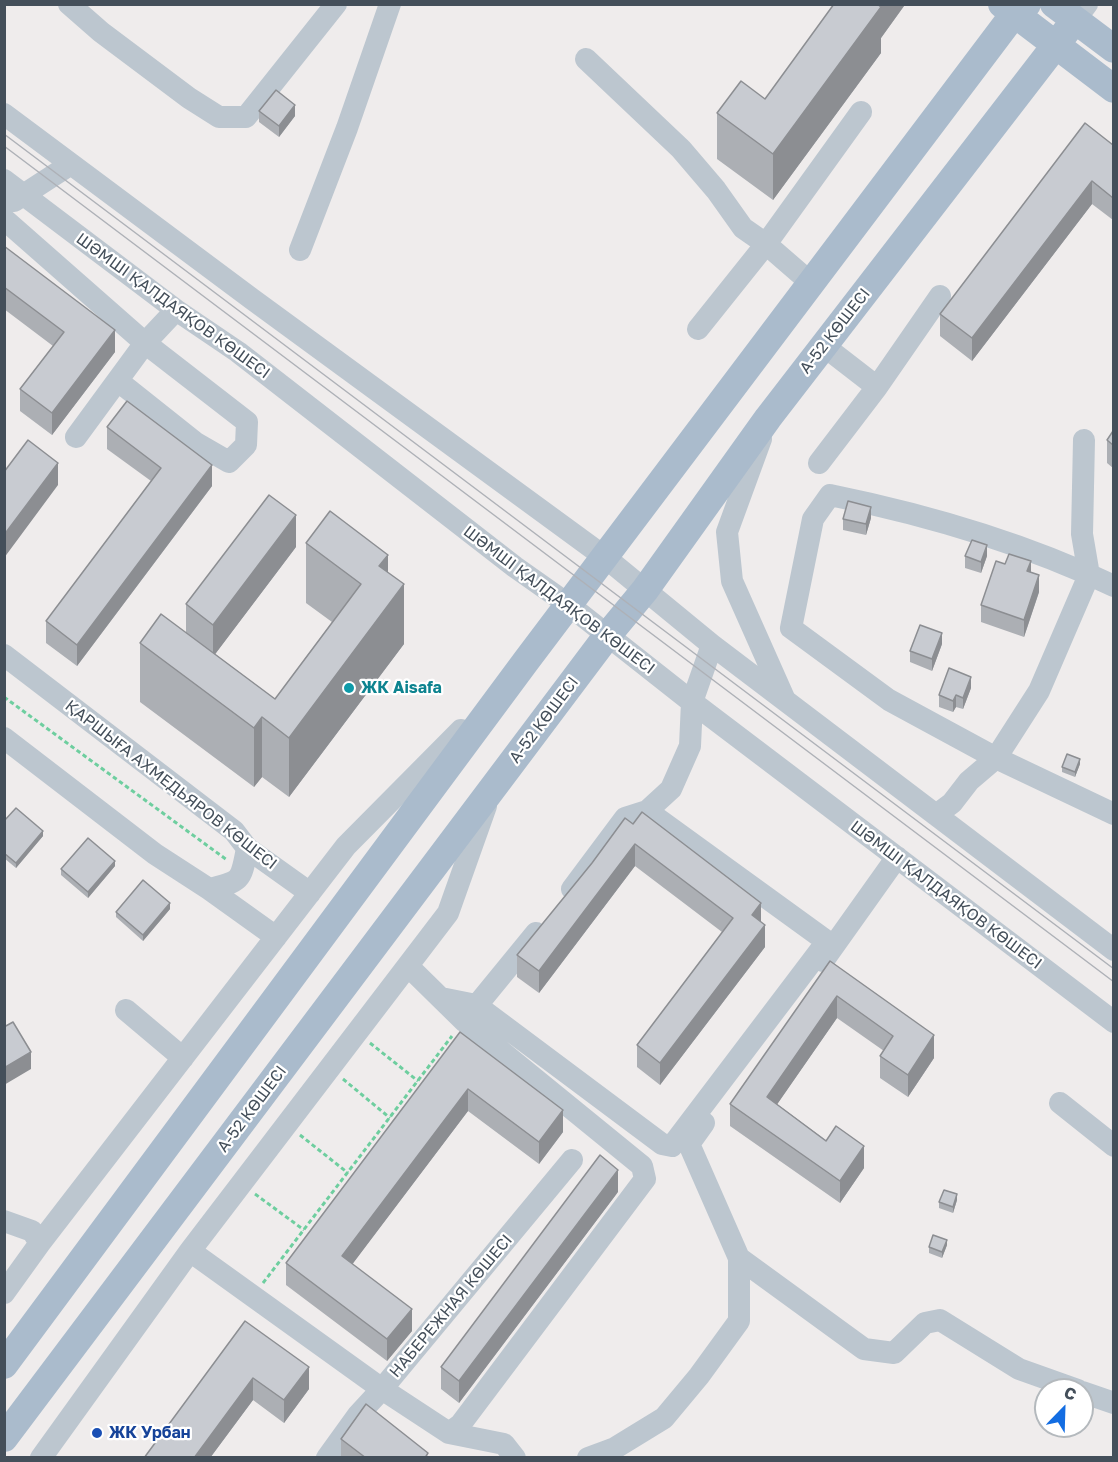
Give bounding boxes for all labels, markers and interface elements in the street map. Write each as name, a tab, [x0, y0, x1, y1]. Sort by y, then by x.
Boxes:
street label: ШӘМШІ ҚАЛДАЯҚОВ КӨШЕСІ	[72, 229, 274, 383]
street label: А-52 КӨШЕСІ	[796, 284, 874, 378]
street label: ШӘМШІ ҚАЛДАЯҚОВ КӨШЕСІ	[459, 522, 659, 678]
street label: А-52 КӨШЕСІ	[505, 673, 583, 767]
place label: ЖК Aisafa	[361, 678, 442, 698]
marker: ЖК Aisafa	[342, 681, 356, 695]
street label: ҚАРШЫҒА АХМЕДЬЯРОВ КӨШЕСІ	[61, 696, 281, 874]
street label: ШӘМШІ ҚАЛДАЯҚОВ КӨШЕСІ	[846, 817, 1046, 973]
street label: А-52 КӨШЕСІ	[213, 1062, 291, 1156]
street label: НАБЕРЕЖНАЯ КӨШЕСІ	[386, 1231, 516, 1381]
north arrow	[1034, 1378, 1094, 1438]
text: С	[1061, 1382, 1079, 1405]
place label: ЖК Урбан	[109, 1423, 190, 1443]
marker: ЖК Урбан	[90, 1426, 104, 1440]

